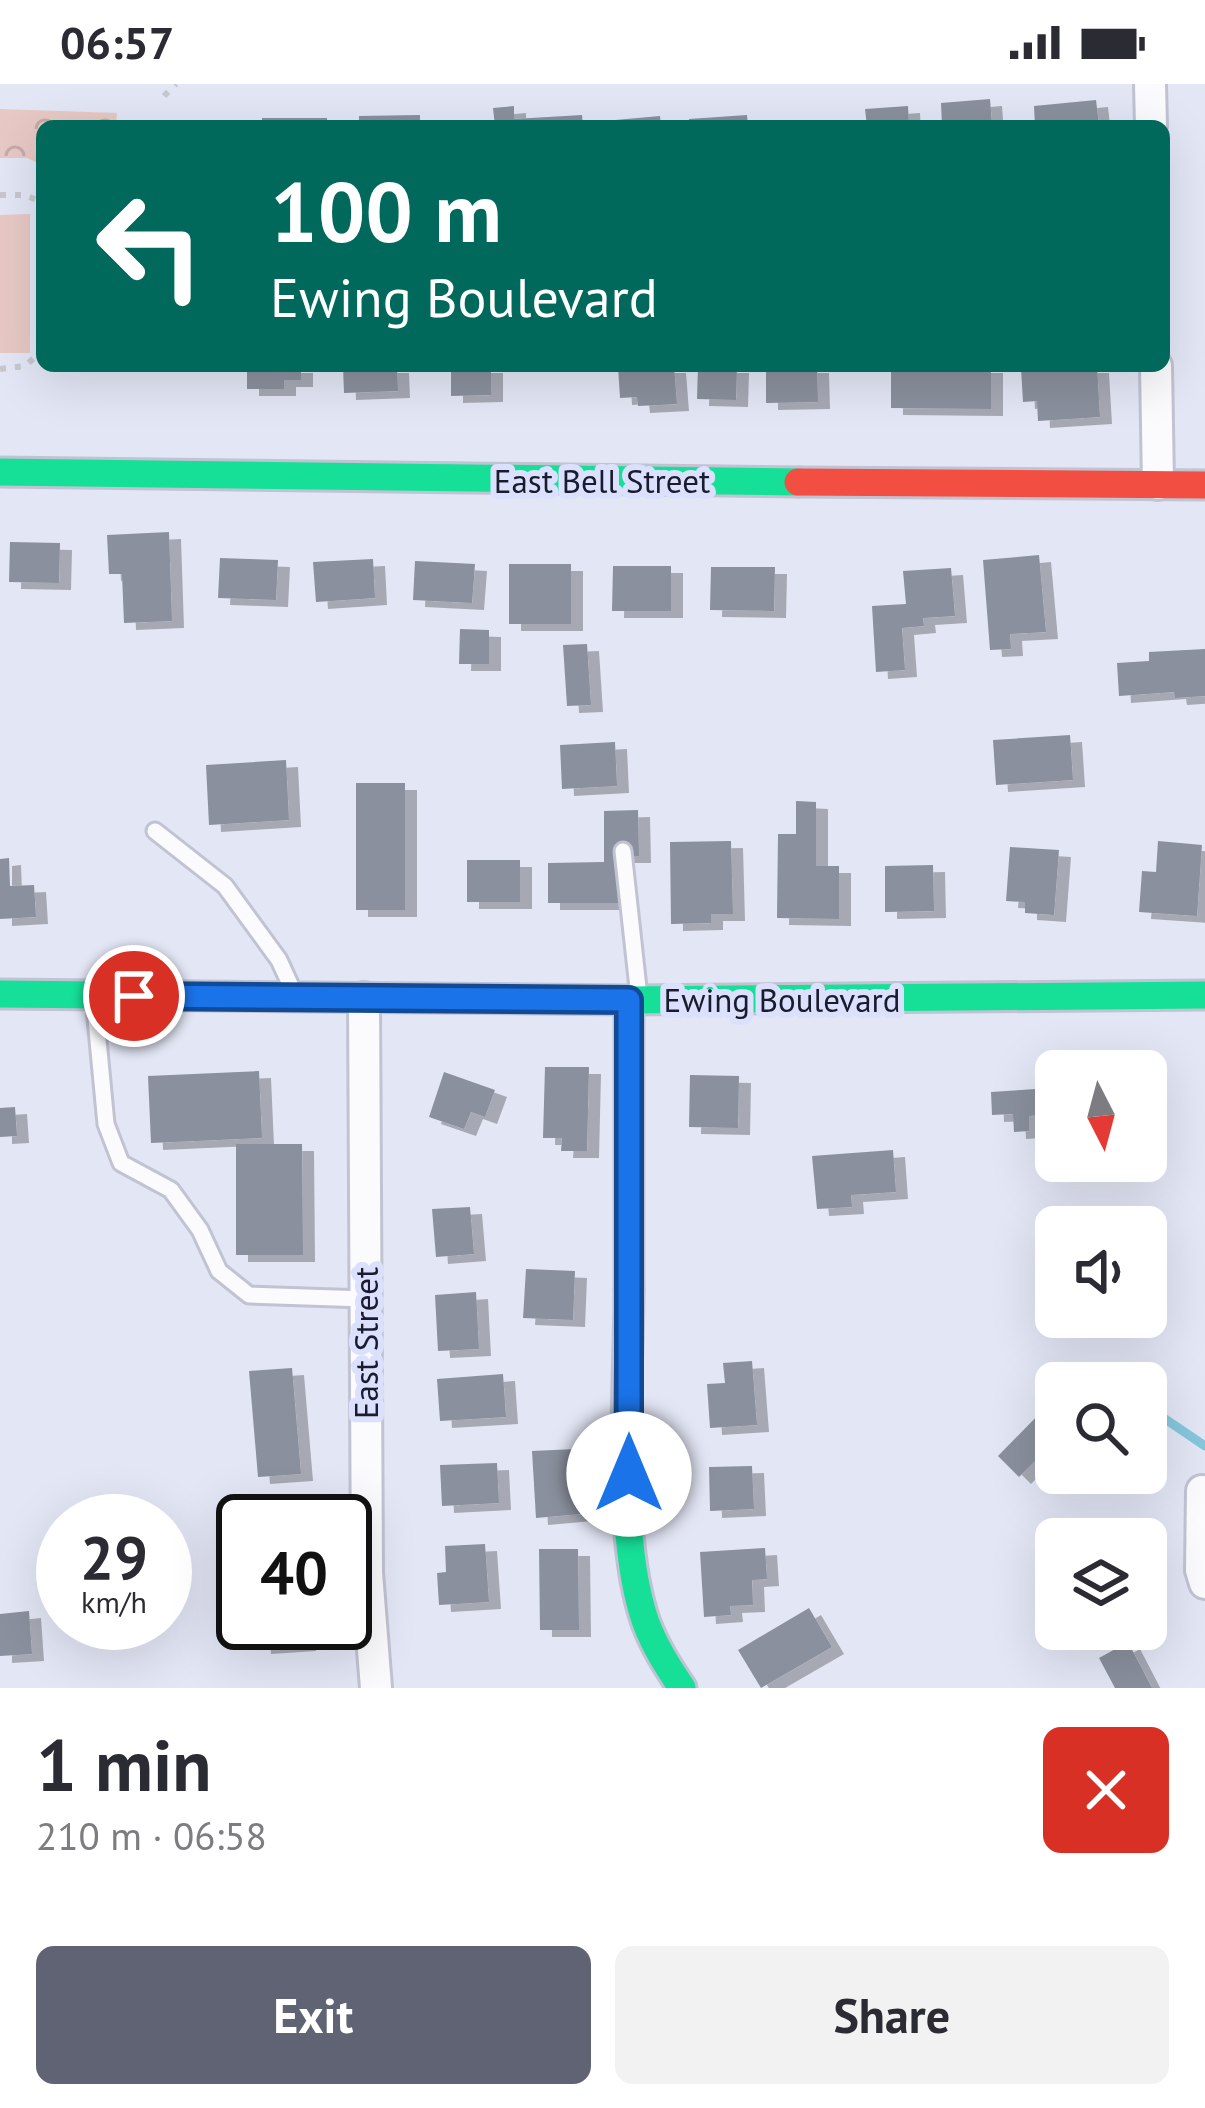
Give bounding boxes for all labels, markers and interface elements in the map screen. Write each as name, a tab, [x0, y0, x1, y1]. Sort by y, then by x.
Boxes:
text: 06:57	[60, 13, 174, 71]
text: 100 m	[270, 156, 502, 265]
icon: left	[72, 168, 228, 324]
text: Ewing Boulevard	[270, 262, 658, 332]
street label: East Bell Street	[494, 459, 710, 502]
pin	[83, 945, 185, 1047]
icon: arrive	[101, 963, 167, 1029]
street label: Ewing Boulevard	[663, 978, 901, 1021]
north arrow	[1035, 1050, 1167, 1182]
map controls	[1035, 1050, 1167, 1650]
button: sound	[1035, 1206, 1167, 1338]
street label: East Street	[344, 1267, 387, 1419]
button: search	[1035, 1362, 1167, 1494]
position arrow	[566, 1411, 692, 1537]
speed limit sign: 40	[216, 1494, 372, 1650]
text: 29	[80, 1518, 148, 1596]
button: layers	[1035, 1518, 1167, 1650]
text: km/h	[81, 1582, 147, 1621]
text: 1 min	[36, 1718, 212, 1811]
button: close	[1043, 1727, 1169, 1853]
text: 210 m · 06:58	[36, 1810, 267, 1861]
button: Exit	[36, 1946, 591, 2084]
button: Share	[615, 1946, 1169, 2084]

